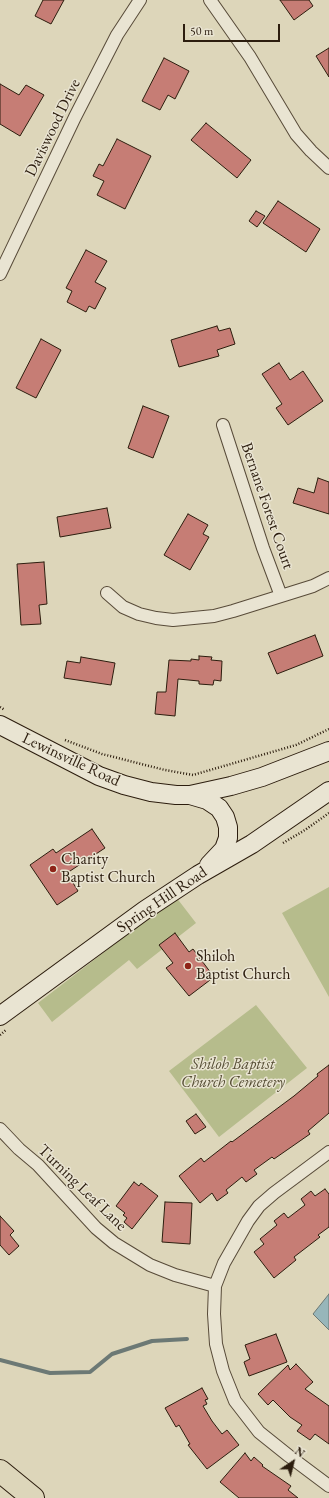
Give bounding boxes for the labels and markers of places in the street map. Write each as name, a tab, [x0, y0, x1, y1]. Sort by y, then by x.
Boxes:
place label: Charity Baptist Church	[61, 850, 156, 888]
marker: Charity Baptist Church	[48, 864, 58, 874]
place label: Shiloh Baptist Church	[196, 947, 291, 985]
marker: Shiloh Baptist Church	[183, 961, 193, 971]

